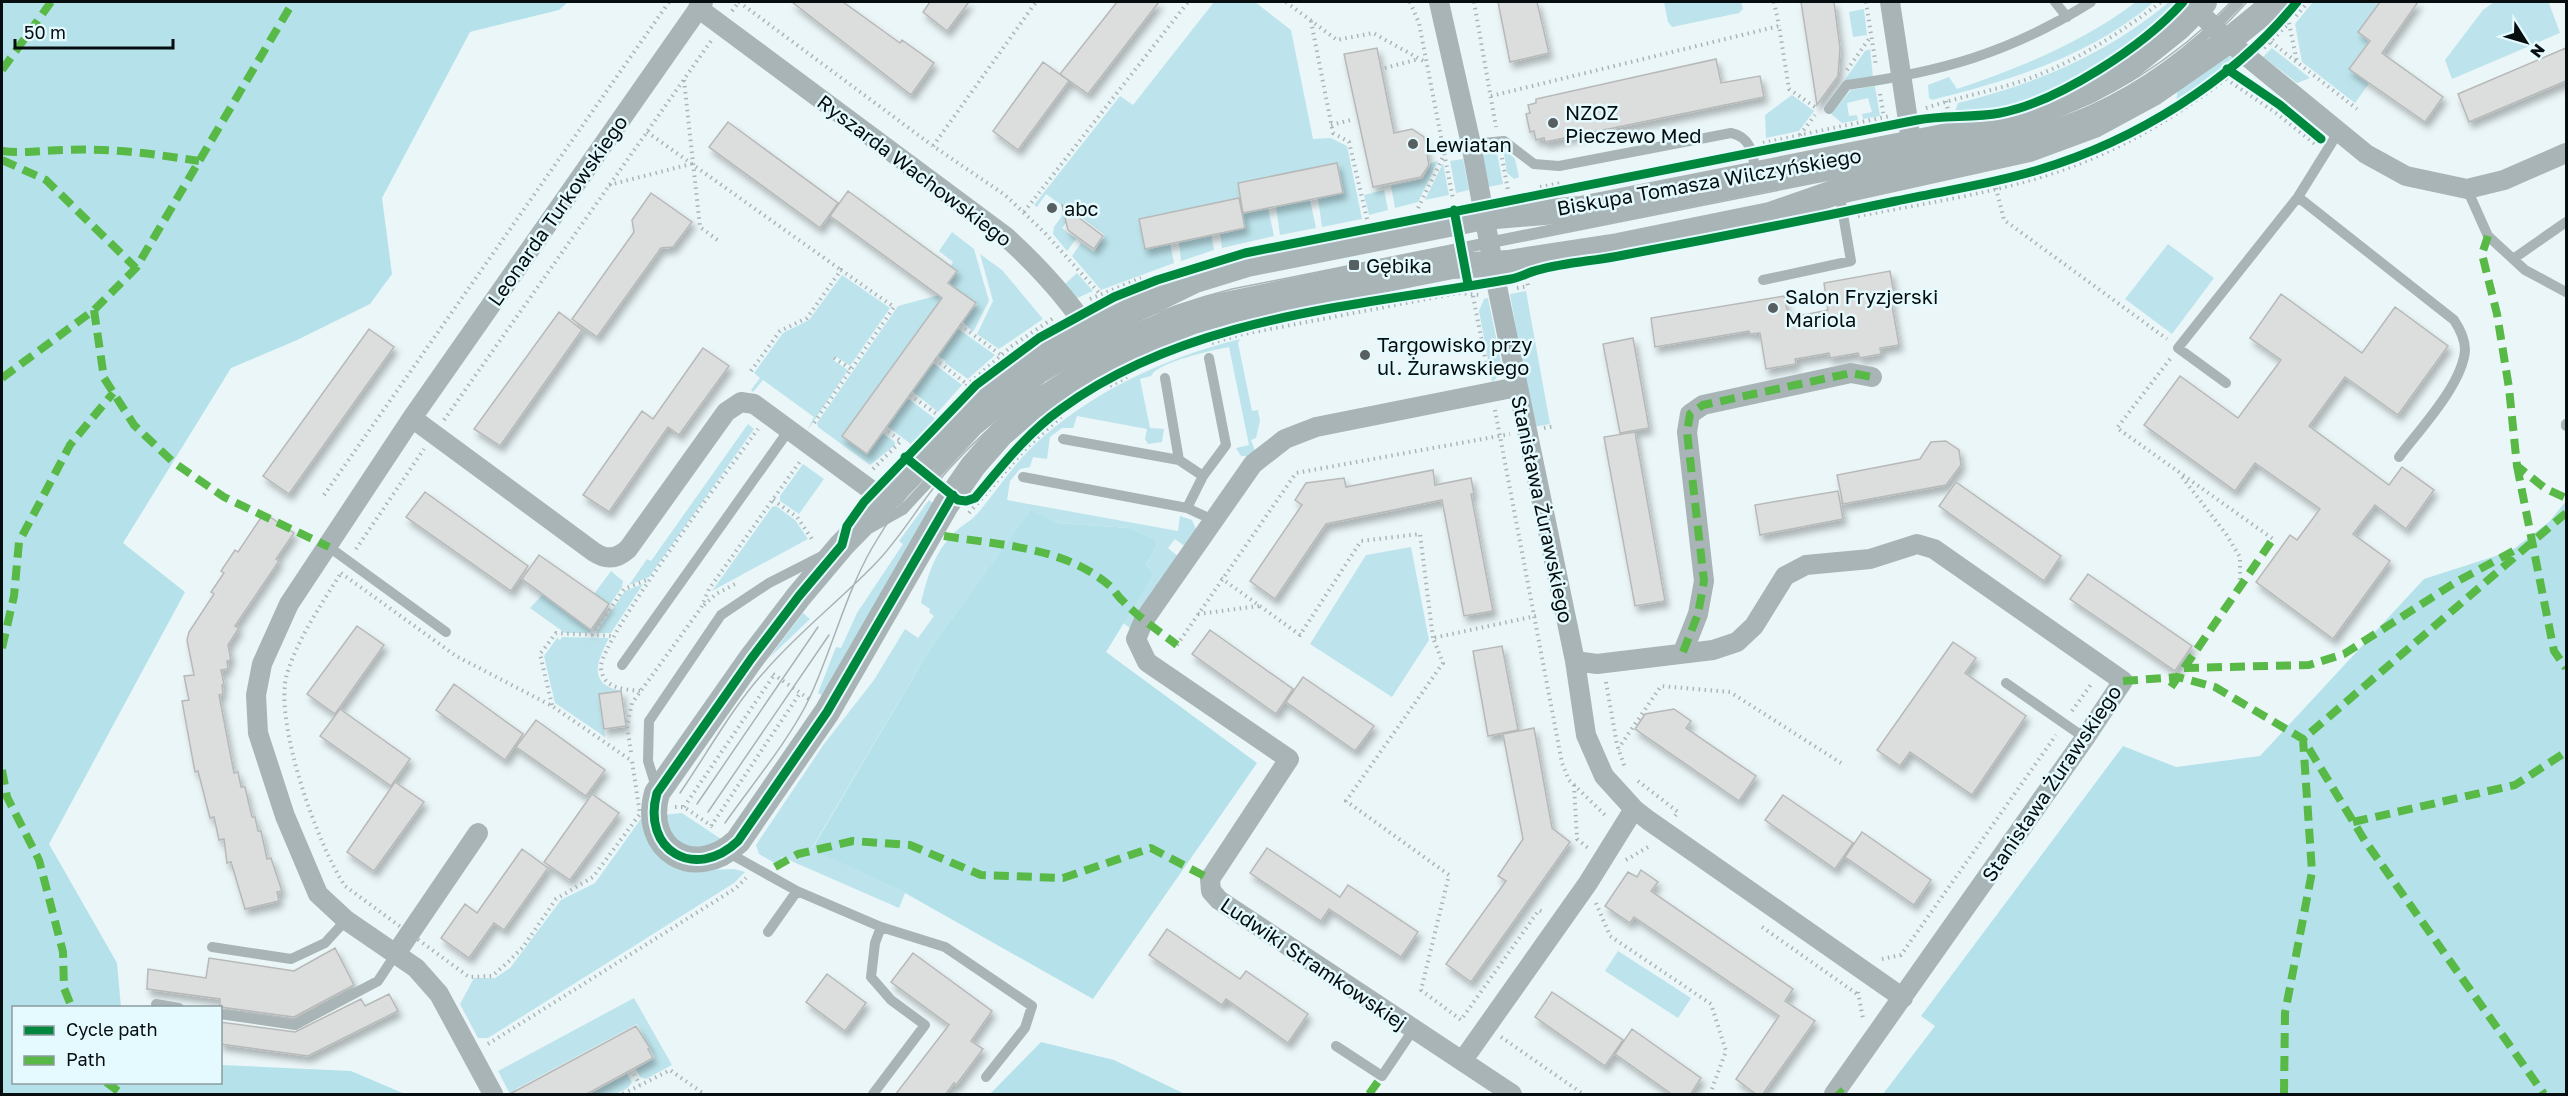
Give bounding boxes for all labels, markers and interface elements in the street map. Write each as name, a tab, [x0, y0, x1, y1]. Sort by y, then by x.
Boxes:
scale bar	[15, 12, 172, 50]
north arrow	[2496, 12, 2556, 72]
text: 50 m	[24, 21, 66, 43]
text: N	[2526, 40, 2550, 62]
street label: Ryszarda Wachowskiego	[813, 89, 1017, 251]
place label: NZOZ Pieczewo Med	[1565, 100, 1702, 147]
street label: Leonarda Turkowskiego	[482, 110, 632, 310]
marker: NZOZ Pieczewo Med	[1546, 116, 1560, 130]
place label: Lewiatan	[1425, 132, 1512, 156]
marker: Lewiatan	[1406, 137, 1420, 151]
street label: Biskupa Tomasza Wilczyńskiego	[1555, 142, 1863, 220]
place label: abc	[1064, 196, 1099, 220]
marker: abc	[1045, 201, 1059, 215]
place label: Gębika	[1366, 253, 1432, 277]
marker: Gębika	[1347, 258, 1361, 272]
place label: Salon Fryzjerski Mariola	[1785, 284, 1938, 331]
marker: Salon Fryzjerski Mariola	[1766, 301, 1780, 315]
place label: Targowisko przy ul. Żurawskiego	[1377, 332, 1533, 379]
marker: Targowisko przy ul. Żurawskiego	[1358, 348, 1372, 362]
street label: Stanisława Żurawskiego	[1507, 393, 1579, 625]
street label: Stanisława Żurawskiego	[1976, 680, 2126, 886]
street label: Ludwiki Stramkowskiej	[1217, 892, 1411, 1034]
legend	[12, 1006, 222, 1084]
text: Cycle path	[66, 1018, 158, 1040]
text: Path	[66, 1048, 106, 1070]

